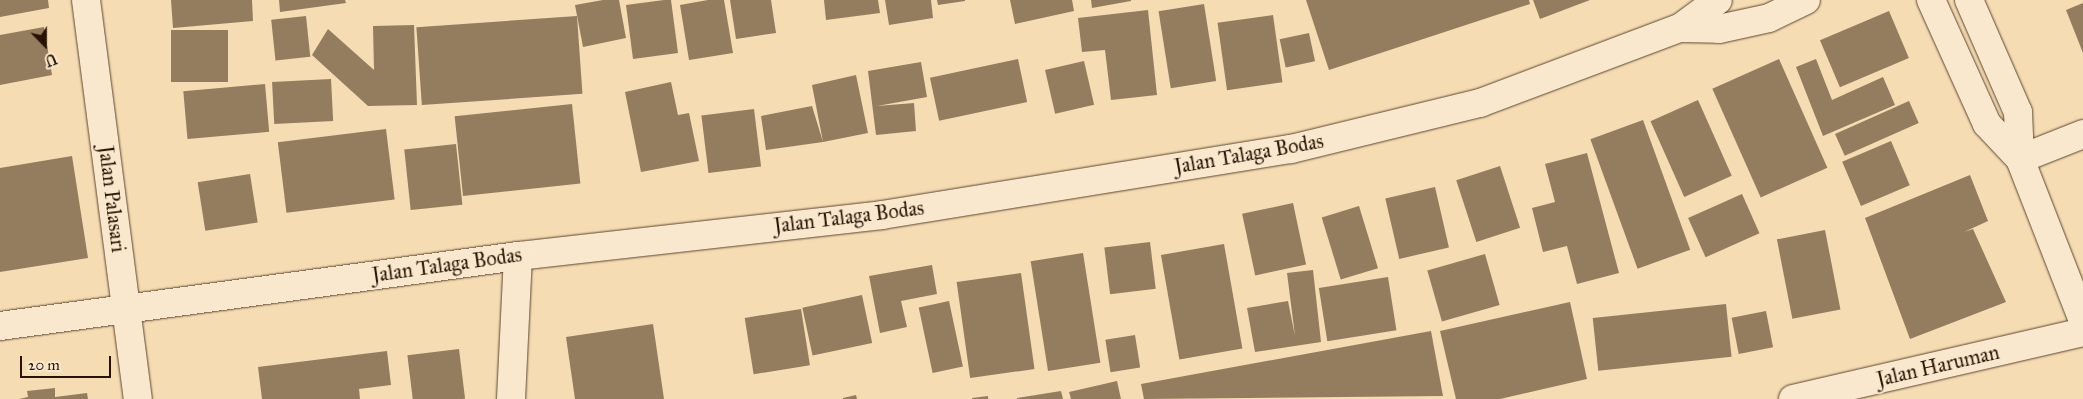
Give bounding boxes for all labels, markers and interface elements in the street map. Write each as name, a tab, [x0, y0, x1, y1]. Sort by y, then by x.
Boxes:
north arrow	[20, 20, 70, 70]
text: U	[42, 49, 59, 69]
street label: Jalan Talaga Bodas	[1172, 129, 1326, 179]
street label: Jalan Palasari	[94, 144, 130, 254]
street label: Jalan Talaga Bodas	[773, 196, 925, 238]
street label: Jalan Talaga Bodas	[370, 243, 524, 287]
street label: Jalan Haruman	[1874, 340, 2002, 392]
scale bar	[22, 346, 114, 378]
text: 20 m	[28, 356, 60, 374]

